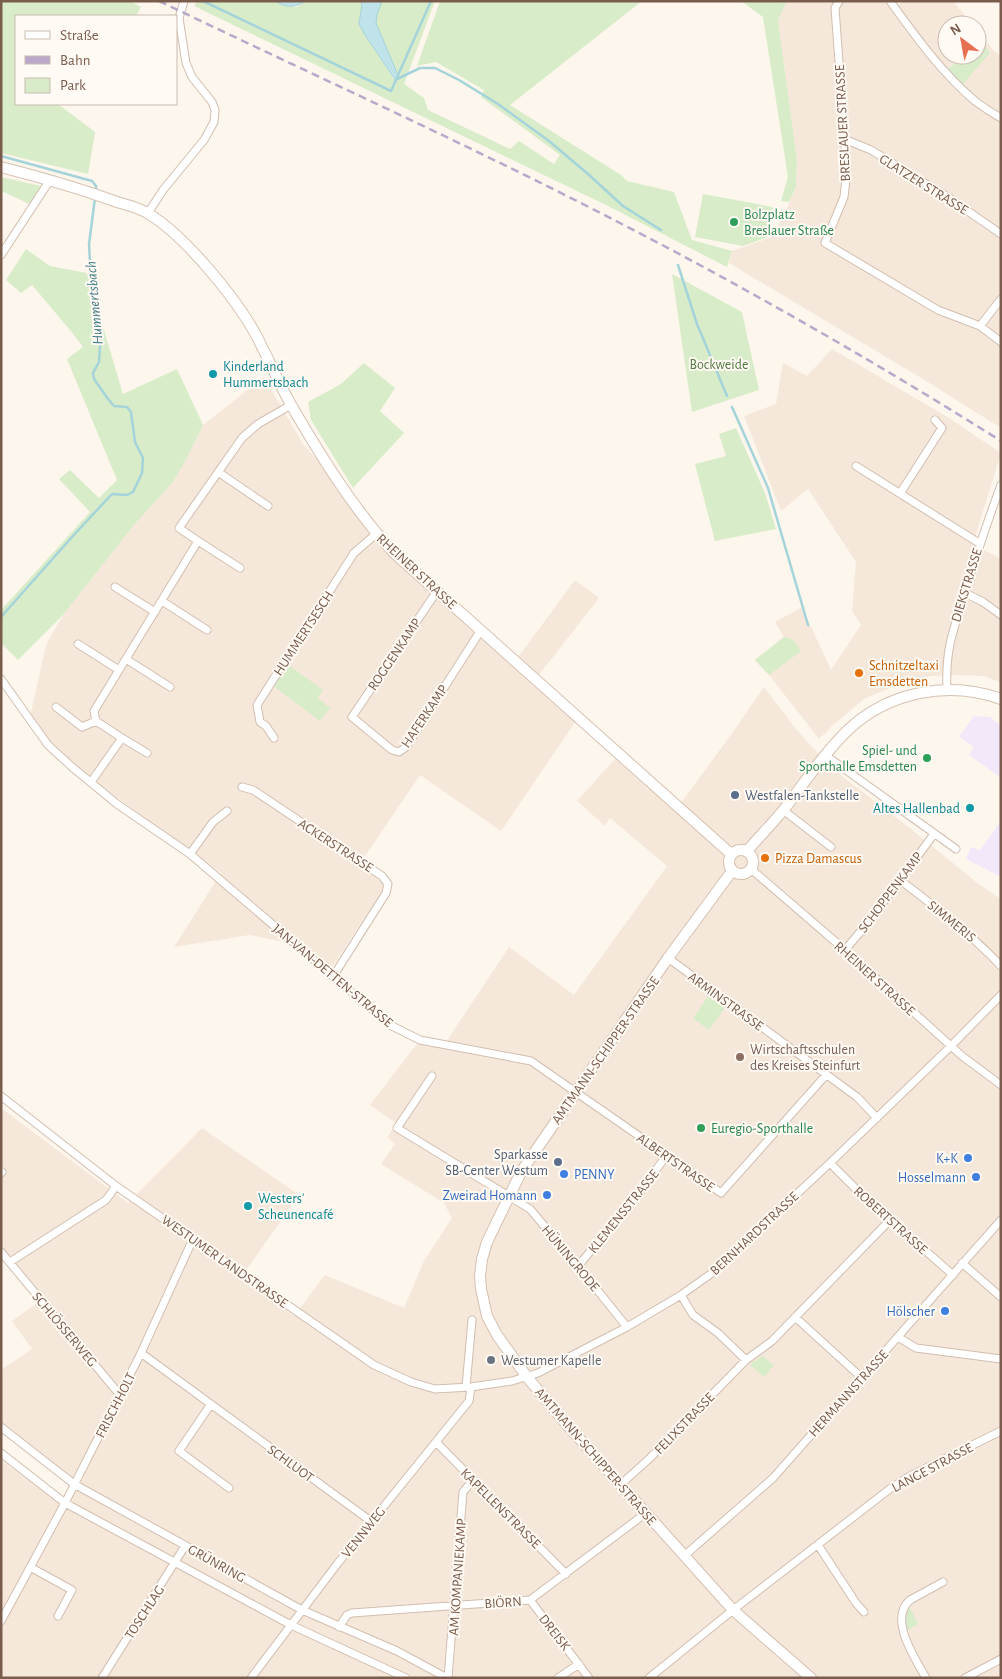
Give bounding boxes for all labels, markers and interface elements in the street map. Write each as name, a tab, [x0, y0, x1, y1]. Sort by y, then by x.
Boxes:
legend	[15, 15, 178, 105]
north arrow	[937, 15, 987, 65]
text: N	[948, 21, 963, 38]
text: Straße	[60, 28, 99, 43]
text: Bahn	[60, 53, 90, 68]
street label: BRESLAUER STRASSE	[833, 64, 853, 182]
text: Park	[60, 78, 86, 93]
street label: GLATZER STRASSE	[877, 152, 971, 218]
place label: Bolzplatz Breslauer Straße	[744, 208, 834, 238]
marker: Bolzplatz Breslauer Straße	[728, 216, 740, 228]
water label: Hummertsbach	[83, 261, 106, 345]
park label: Bockweide	[690, 358, 748, 372]
place label: Kinderland Hummertsbach	[223, 360, 309, 390]
marker: Kinderland Hummertsbach	[207, 368, 219, 380]
street label: RHEINER STRASSE	[374, 531, 459, 612]
street label: DIEKSTRASSE	[949, 547, 985, 624]
street label: HUMMERTSESCH	[271, 589, 336, 678]
street label: ROGGENKAMP	[366, 616, 424, 693]
place label: Schnitzeltaxi Emsdetten	[869, 659, 939, 689]
marker: Schnitzeltaxi Emsdetten	[853, 667, 865, 679]
street label: HAFERKAMP	[399, 683, 451, 750]
place label: Spiel- und Sporthalle Emsdetten	[799, 744, 917, 774]
marker: Spiel- und Sporthalle Emsdetten	[921, 752, 933, 764]
marker: Westfalen-Tankstelle	[729, 789, 741, 801]
place label: Westfalen-Tankstelle	[745, 789, 859, 803]
place label: Altes Hallenbad	[873, 802, 960, 816]
marker: Altes Hallenbad	[964, 802, 976, 814]
street label: ACKERSTRASSE	[295, 816, 376, 875]
street label: SCHOPPENKAMP	[856, 850, 926, 936]
marker: Pizza Damascus	[759, 852, 771, 864]
place label: Pizza Damascus	[775, 852, 862, 866]
street label: SIMMERIS	[925, 898, 978, 945]
street label: JAN-VAN-DETTEN-STRASSE	[270, 921, 395, 1030]
street label: RHEINER STRASSE	[831, 939, 918, 1019]
street label: ARMINSTRASSE	[685, 970, 766, 1034]
street label: AMTMANN-SCHIPPER-STRASSE	[549, 974, 662, 1127]
place label: Wirtschaftsschulen des Kreises Steinfurt	[750, 1043, 861, 1073]
marker: Wirtschaftsschulen des Kreises Steinfurt	[734, 1051, 746, 1063]
marker: Euregio-Sporthalle	[695, 1122, 707, 1134]
place label: Euregio-Sporthalle	[711, 1122, 813, 1136]
street label: ALBERTSTRASSE	[634, 1131, 717, 1195]
place label: Sparkasse SB-Center Westum	[445, 1148, 548, 1178]
place label: K+K	[936, 1152, 958, 1166]
marker: K+K	[962, 1152, 974, 1164]
marker: Sparkasse SB-Center Westum	[552, 1156, 564, 1168]
street label: KLEMENSSTRASSE	[586, 1167, 662, 1256]
marker: PENNY	[558, 1168, 570, 1180]
place label: PENNY	[574, 1168, 615, 1182]
place label: Hosselmann	[898, 1171, 966, 1185]
marker: Hosselmann	[970, 1171, 982, 1183]
street label: ROBERTSTRASSE	[851, 1184, 930, 1257]
place label: Zweirad Homann	[443, 1189, 537, 1203]
marker: Zweirad Homann	[541, 1189, 553, 1201]
street label: BERNHARDSTRASSE	[708, 1189, 802, 1278]
place label: Westers' Scheunencafé	[258, 1192, 333, 1222]
marker: Westers' Scheunencafé	[242, 1200, 254, 1212]
street label: WESTUMER LANDSTRASSE	[159, 1213, 290, 1311]
street label: HÜNINGRODE	[539, 1221, 604, 1295]
street label: SCHLÖSSERWEG	[29, 1288, 102, 1370]
place label: Hölscher	[887, 1305, 935, 1319]
marker: Hölscher	[939, 1305, 951, 1317]
street label: HERMANNSTRASSE	[806, 1347, 891, 1440]
marker: Westumer Kapelle	[485, 1354, 497, 1366]
place label: Westumer Kapelle	[501, 1354, 601, 1368]
street label: FRISCHHOLT	[93, 1370, 138, 1440]
street label: AMTMANN-SCHIPPER-STRASSE	[532, 1385, 659, 1528]
street label: FELIXSTRASSE	[652, 1390, 718, 1457]
street label: LANGE STRASSE	[890, 1441, 976, 1495]
street label: SCHLUOT	[265, 1442, 316, 1485]
street label: KAPELLENSTRASSE	[458, 1466, 543, 1552]
street label: VENNWEG	[339, 1505, 388, 1561]
street label: AM KOMPANIEKAMP	[447, 1518, 469, 1636]
street label: GRÜNRING	[185, 1540, 249, 1585]
street label: TOSCHLAG	[122, 1583, 167, 1642]
street label: BIÖRN	[484, 1592, 522, 1611]
street label: DREISK	[536, 1612, 573, 1654]

